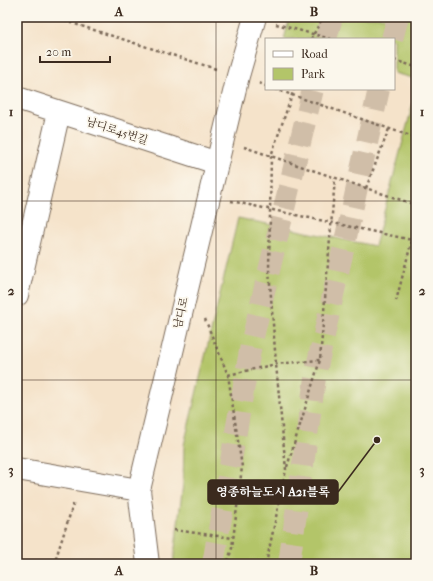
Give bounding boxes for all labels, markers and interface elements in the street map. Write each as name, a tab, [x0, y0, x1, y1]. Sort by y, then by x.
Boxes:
text: A	[114, 4, 124, 19]
text: B	[310, 4, 319, 19]
scale bar	[40, 38, 110, 64]
legend	[265, 38, 395, 90]
text: 20 m	[46, 45, 71, 59]
text: Road	[301, 47, 328, 61]
text: Park	[301, 67, 326, 81]
text: 1	[9, 104, 14, 119]
text: 1	[420, 104, 425, 119]
street label: 남디로45번길	[85, 115, 149, 147]
text: 2	[8, 283, 15, 298]
text: 2	[419, 283, 426, 298]
street label: 남디로	[171, 296, 191, 330]
text: 3	[8, 462, 14, 478]
text: 3	[419, 462, 425, 478]
callout: 영종하늘도시 A21블록	[208, 480, 338, 504]
text: 영종하늘도시 A21블록	[216, 485, 330, 499]
text: A	[114, 563, 124, 578]
text: B	[310, 563, 319, 578]

